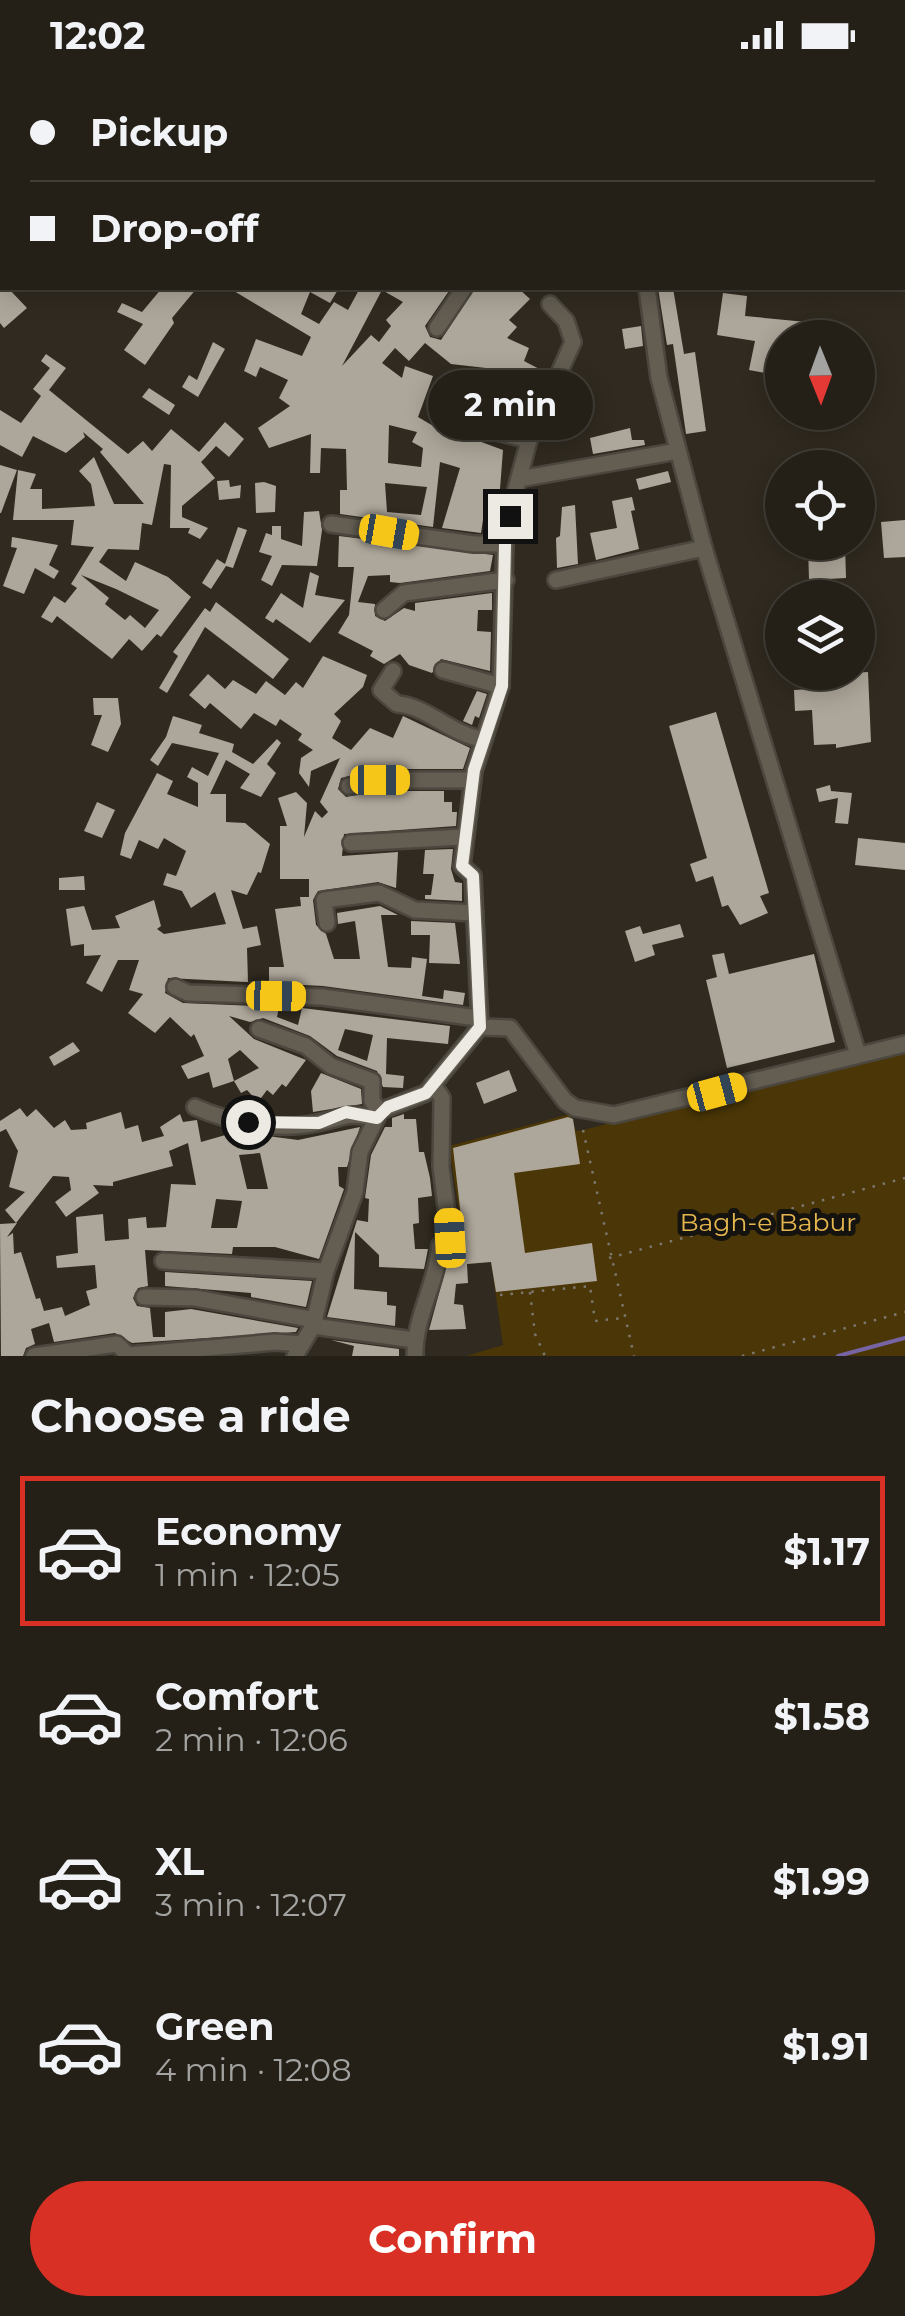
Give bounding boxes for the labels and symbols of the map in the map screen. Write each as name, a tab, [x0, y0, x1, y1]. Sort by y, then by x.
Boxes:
north arrow	[765, 320, 875, 430]
callout: 2 min	[428, 371, 592, 441]
route end	[488, 494, 533, 539]
car	[357, 512, 421, 552]
car	[350, 765, 410, 795]
car	[246, 980, 306, 1012]
car	[684, 1070, 750, 1114]
route start	[226, 1100, 271, 1145]
car	[433, 1207, 467, 1269]
park label: Bagh-e Babur	[680, 1207, 856, 1237]

